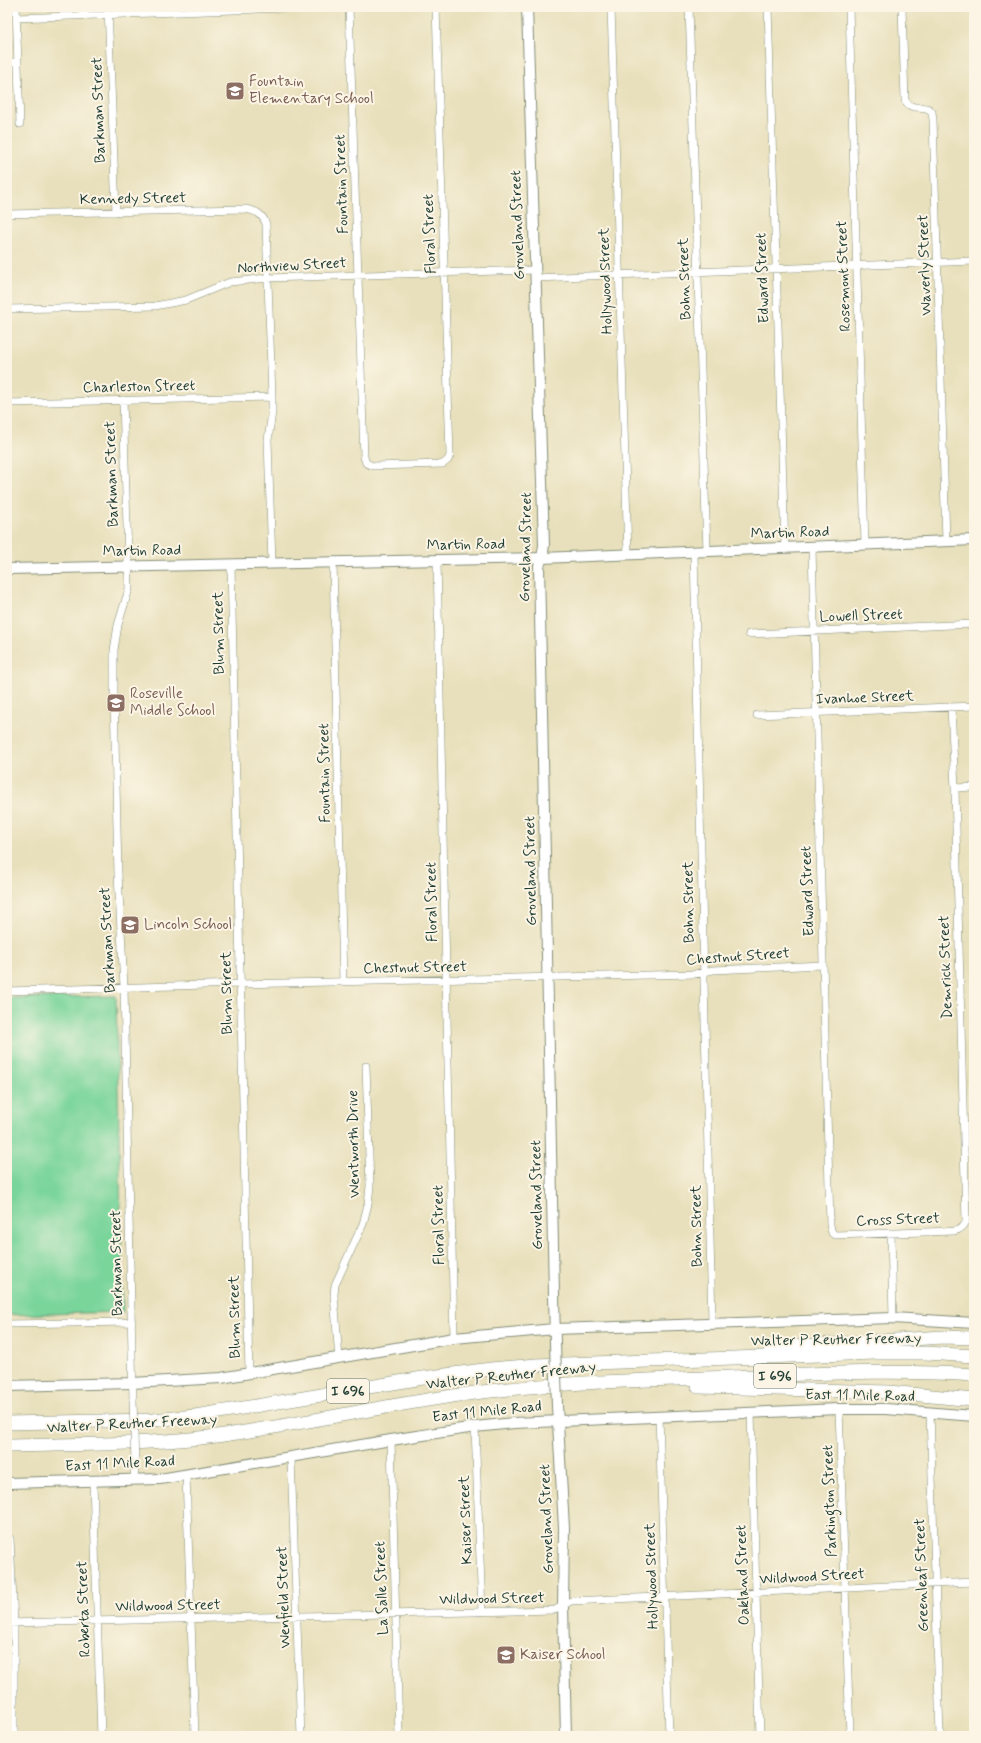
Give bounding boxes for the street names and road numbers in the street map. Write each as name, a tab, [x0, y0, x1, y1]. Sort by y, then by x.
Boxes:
street label: Barkman Street	[87, 57, 111, 163]
street label: Fountain Street	[330, 133, 354, 234]
street label: Groveland Street	[506, 169, 530, 280]
street label: Kennedy Street	[79, 188, 187, 210]
street label: Floral Street	[419, 193, 441, 274]
street label: Waverly Street	[913, 214, 937, 316]
street label: Rosemont Street	[832, 220, 856, 332]
street label: Hollywood Street	[594, 227, 618, 335]
street label: Edward Street	[751, 232, 775, 324]
street label: Bohn Street	[674, 237, 696, 320]
street label: Northview Street	[237, 253, 347, 279]
street label: Charleston Street	[82, 376, 196, 398]
street label: Barkman Street	[100, 421, 124, 527]
street label: Groveland Street	[515, 492, 537, 602]
street label: Martin Road	[750, 522, 830, 544]
street label: Martin Road	[426, 534, 506, 556]
street label: Martin Road	[102, 540, 182, 562]
street label: Blum Street	[208, 591, 230, 675]
street label: Lowell Street	[819, 605, 903, 627]
street label: Ivanhoe Street	[816, 686, 915, 710]
street label: Fountain Street	[314, 723, 336, 823]
street label: Groveland Street	[520, 816, 542, 926]
street label: Edward Street	[796, 845, 820, 937]
street label: Floral Street	[421, 861, 443, 942]
street label: Bohn Street	[678, 861, 700, 943]
street label: Barkman Street	[95, 886, 121, 994]
street label: Demrick Street	[934, 915, 958, 1019]
street label: Chestnut Street	[685, 943, 791, 971]
street label: Blum Street	[216, 951, 238, 1035]
street label: Chestnut Street	[363, 957, 467, 979]
street label: Wentworth Drive	[343, 1090, 365, 1198]
street label: Groveland Street	[526, 1140, 548, 1250]
street label: Floral Street	[428, 1184, 450, 1265]
street label: Bohn Street	[686, 1185, 708, 1267]
street label: Cross Street	[856, 1209, 940, 1231]
street label: Barkman Street	[106, 1210, 128, 1316]
street label: Blum Street	[224, 1275, 246, 1359]
street label: Walter P Reuther Freeway	[750, 1329, 922, 1351]
street label: Walter P Reuther Freeway	[425, 1357, 597, 1395]
road number: I 696	[754, 1364, 796, 1388]
road number: I 696	[327, 1379, 369, 1403]
street label: East 11 Mile Road	[805, 1385, 915, 1407]
street label: East 11 Mile Road	[431, 1396, 543, 1428]
street label: Walter P Reuther Freeway	[46, 1410, 218, 1438]
street label: Parkington Street	[818, 1444, 843, 1557]
street label: East 11 Mile Road	[65, 1451, 176, 1477]
street label: Groveland Street	[535, 1463, 559, 1574]
street label: Kaiser Street	[454, 1475, 478, 1565]
street label: Greenleaf Street	[910, 1518, 934, 1632]
street label: Hollywood Street	[640, 1522, 664, 1630]
street label: Oakland Street	[731, 1524, 755, 1626]
street label: La Salle Street	[370, 1540, 394, 1635]
street label: Wenfield Street	[272, 1545, 296, 1649]
street label: Roberta Street	[72, 1560, 96, 1658]
street label: Wildwood Street	[759, 1564, 865, 1590]
street label: Wildwood Street	[439, 1588, 545, 1610]
street label: Wildwood Street	[115, 1595, 221, 1617]

